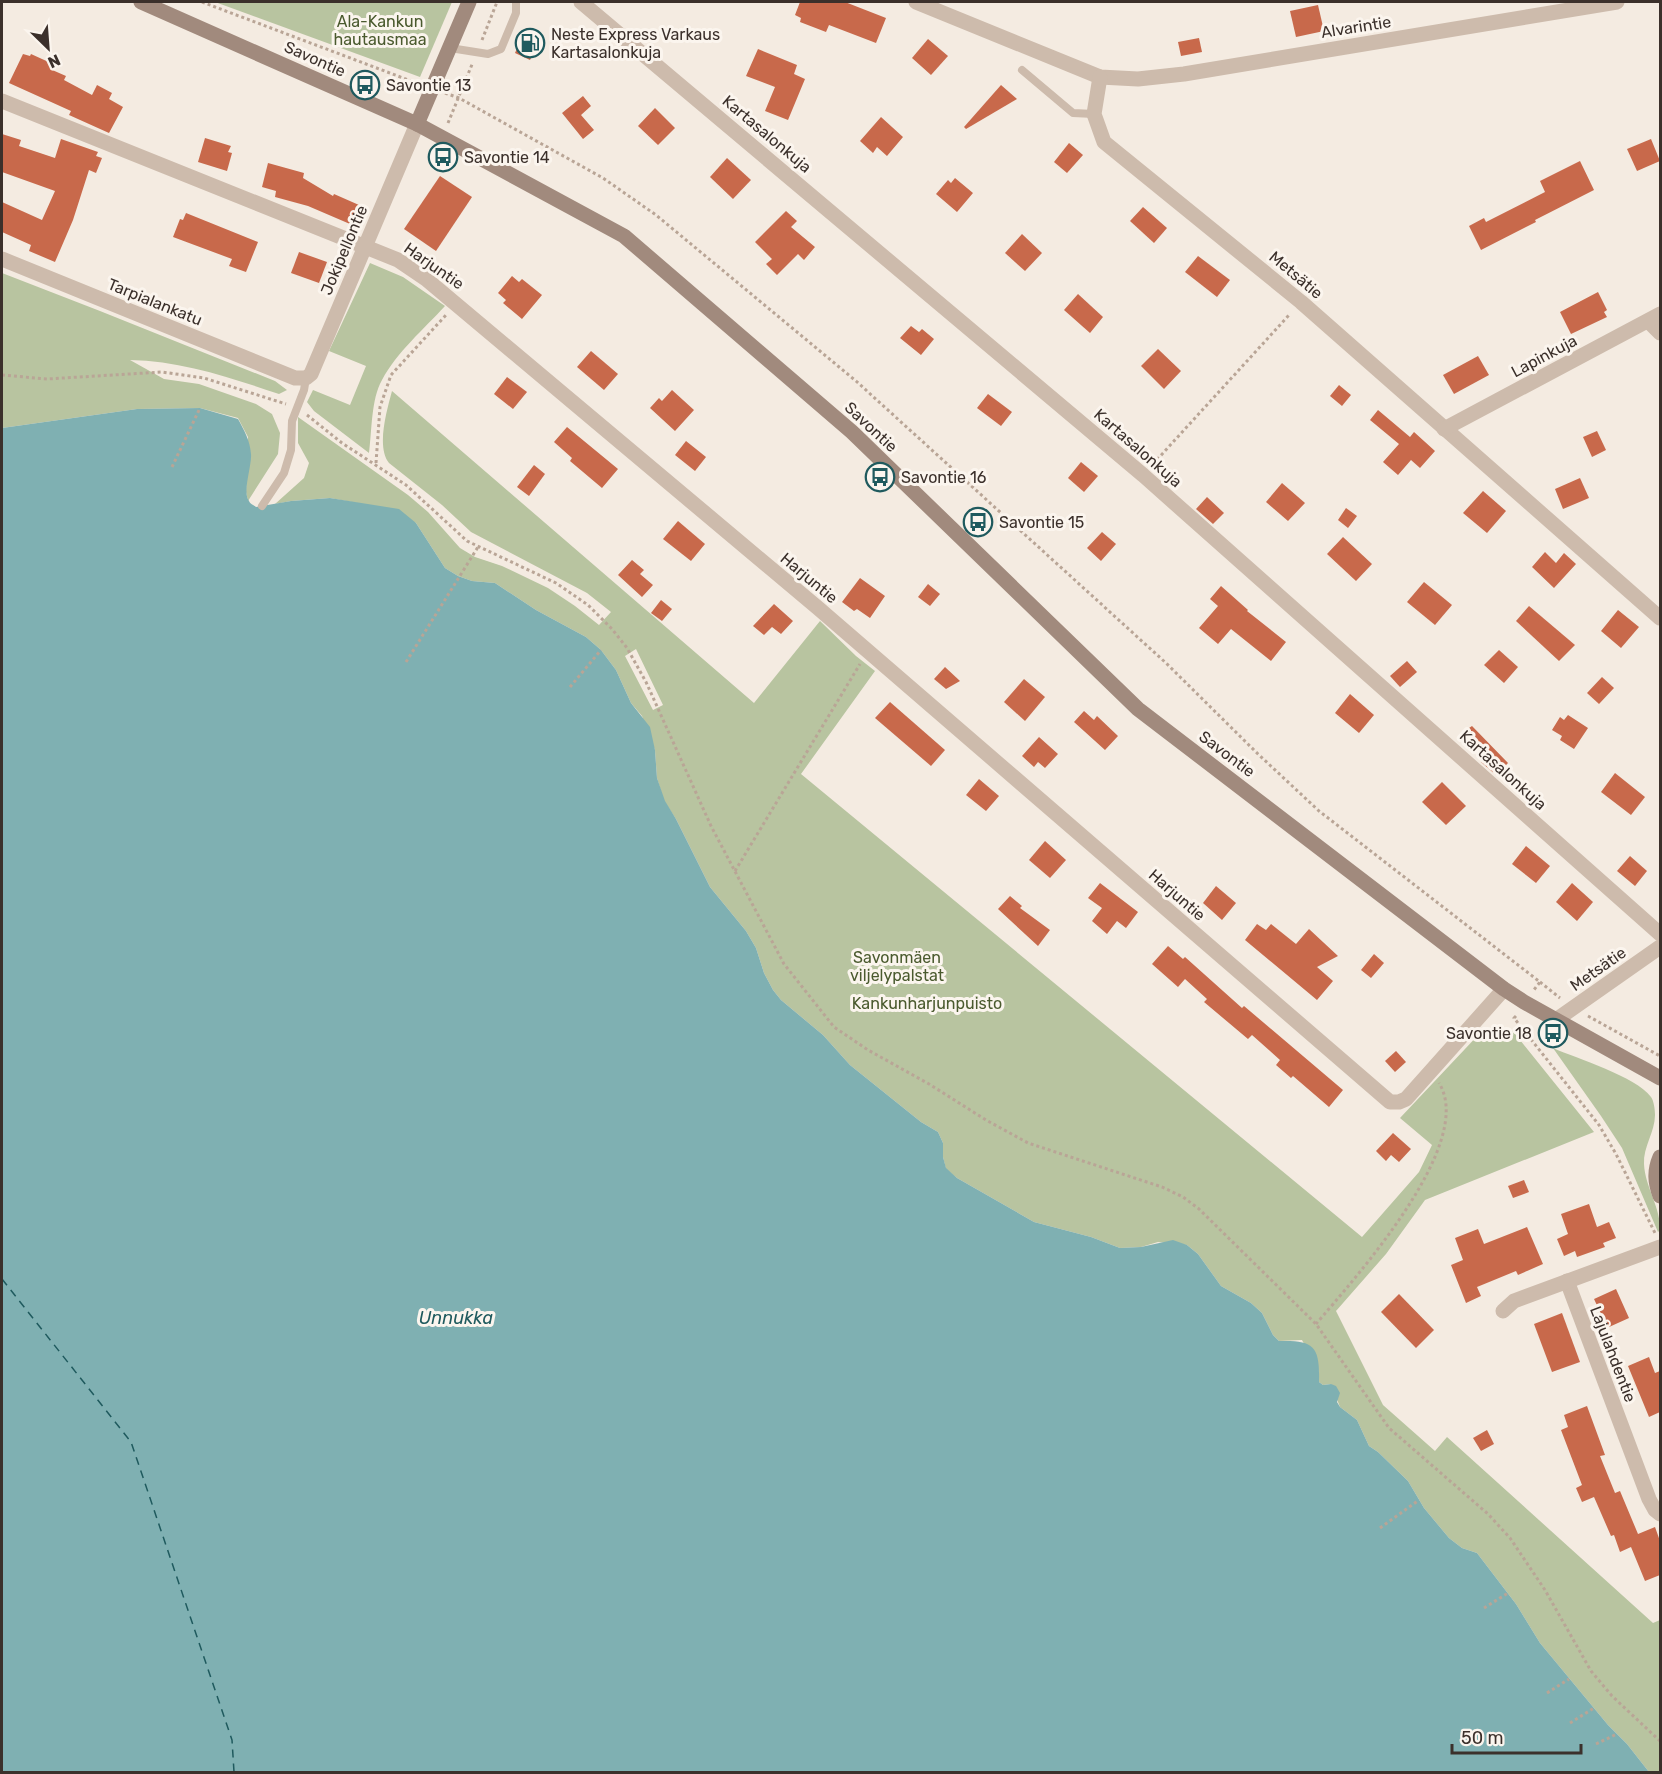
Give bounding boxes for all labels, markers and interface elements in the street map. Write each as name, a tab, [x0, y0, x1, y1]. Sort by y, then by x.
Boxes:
park label: Ala-Kankun hautausmaa	[334, 12, 426, 49]
street label: Alvarintie	[1320, 12, 1392, 42]
north arrow	[18, 18, 78, 78]
place label: Neste Express Varkaus Kartasalonkuja	[551, 25, 720, 62]
fuel station icon: Neste Express Varkaus Kartasalonkuja	[514, 27, 546, 59]
street label: Savontie	[281, 37, 349, 81]
text: N	[45, 50, 63, 72]
bus stop icon: Savontie 13	[349, 69, 381, 101]
place label: Savontie 13	[386, 76, 471, 95]
street label: Kartasalonkuja	[719, 91, 815, 177]
bus stop icon: Savontie 14	[427, 141, 459, 173]
place label: Savontie 14	[464, 148, 550, 167]
street label: Jokipellontie	[317, 202, 371, 298]
street label: Harjuntie	[400, 239, 468, 294]
street label: Metsätie	[1265, 247, 1327, 303]
street label: Tarpialankatu	[105, 274, 205, 330]
street label: Lapinkuja	[1508, 331, 1580, 381]
street label: Savontie	[841, 398, 901, 456]
street label: Kartasalonkuja	[1090, 405, 1186, 491]
bus stop icon: Savontie 16	[864, 461, 896, 493]
place label: Savontie 16	[901, 468, 987, 487]
bus stop icon: Savontie 15	[962, 506, 994, 538]
place label: Savontie 15	[999, 513, 1084, 532]
street label: Harjuntie	[777, 549, 841, 607]
street label: Kartasalonkuja	[1456, 726, 1550, 814]
street label: Savontie	[1195, 727, 1259, 781]
street label: Harjuntie	[1145, 865, 1209, 925]
street label: Metsätie	[1566, 943, 1630, 995]
park label: Savonmäen viljelypalstat	[850, 948, 944, 985]
park label: Kankunharjunpuisto	[852, 994, 1002, 1013]
bus stop icon: Savontie 18	[1537, 1017, 1569, 1049]
place label: Savontie 18	[1446, 1024, 1532, 1043]
street label: Lajulahdentie	[1586, 1303, 1640, 1405]
water label: Unnukka	[419, 1307, 494, 1329]
scale bar	[1452, 1717, 1581, 1755]
text: 50 m	[1461, 1727, 1504, 1749]

